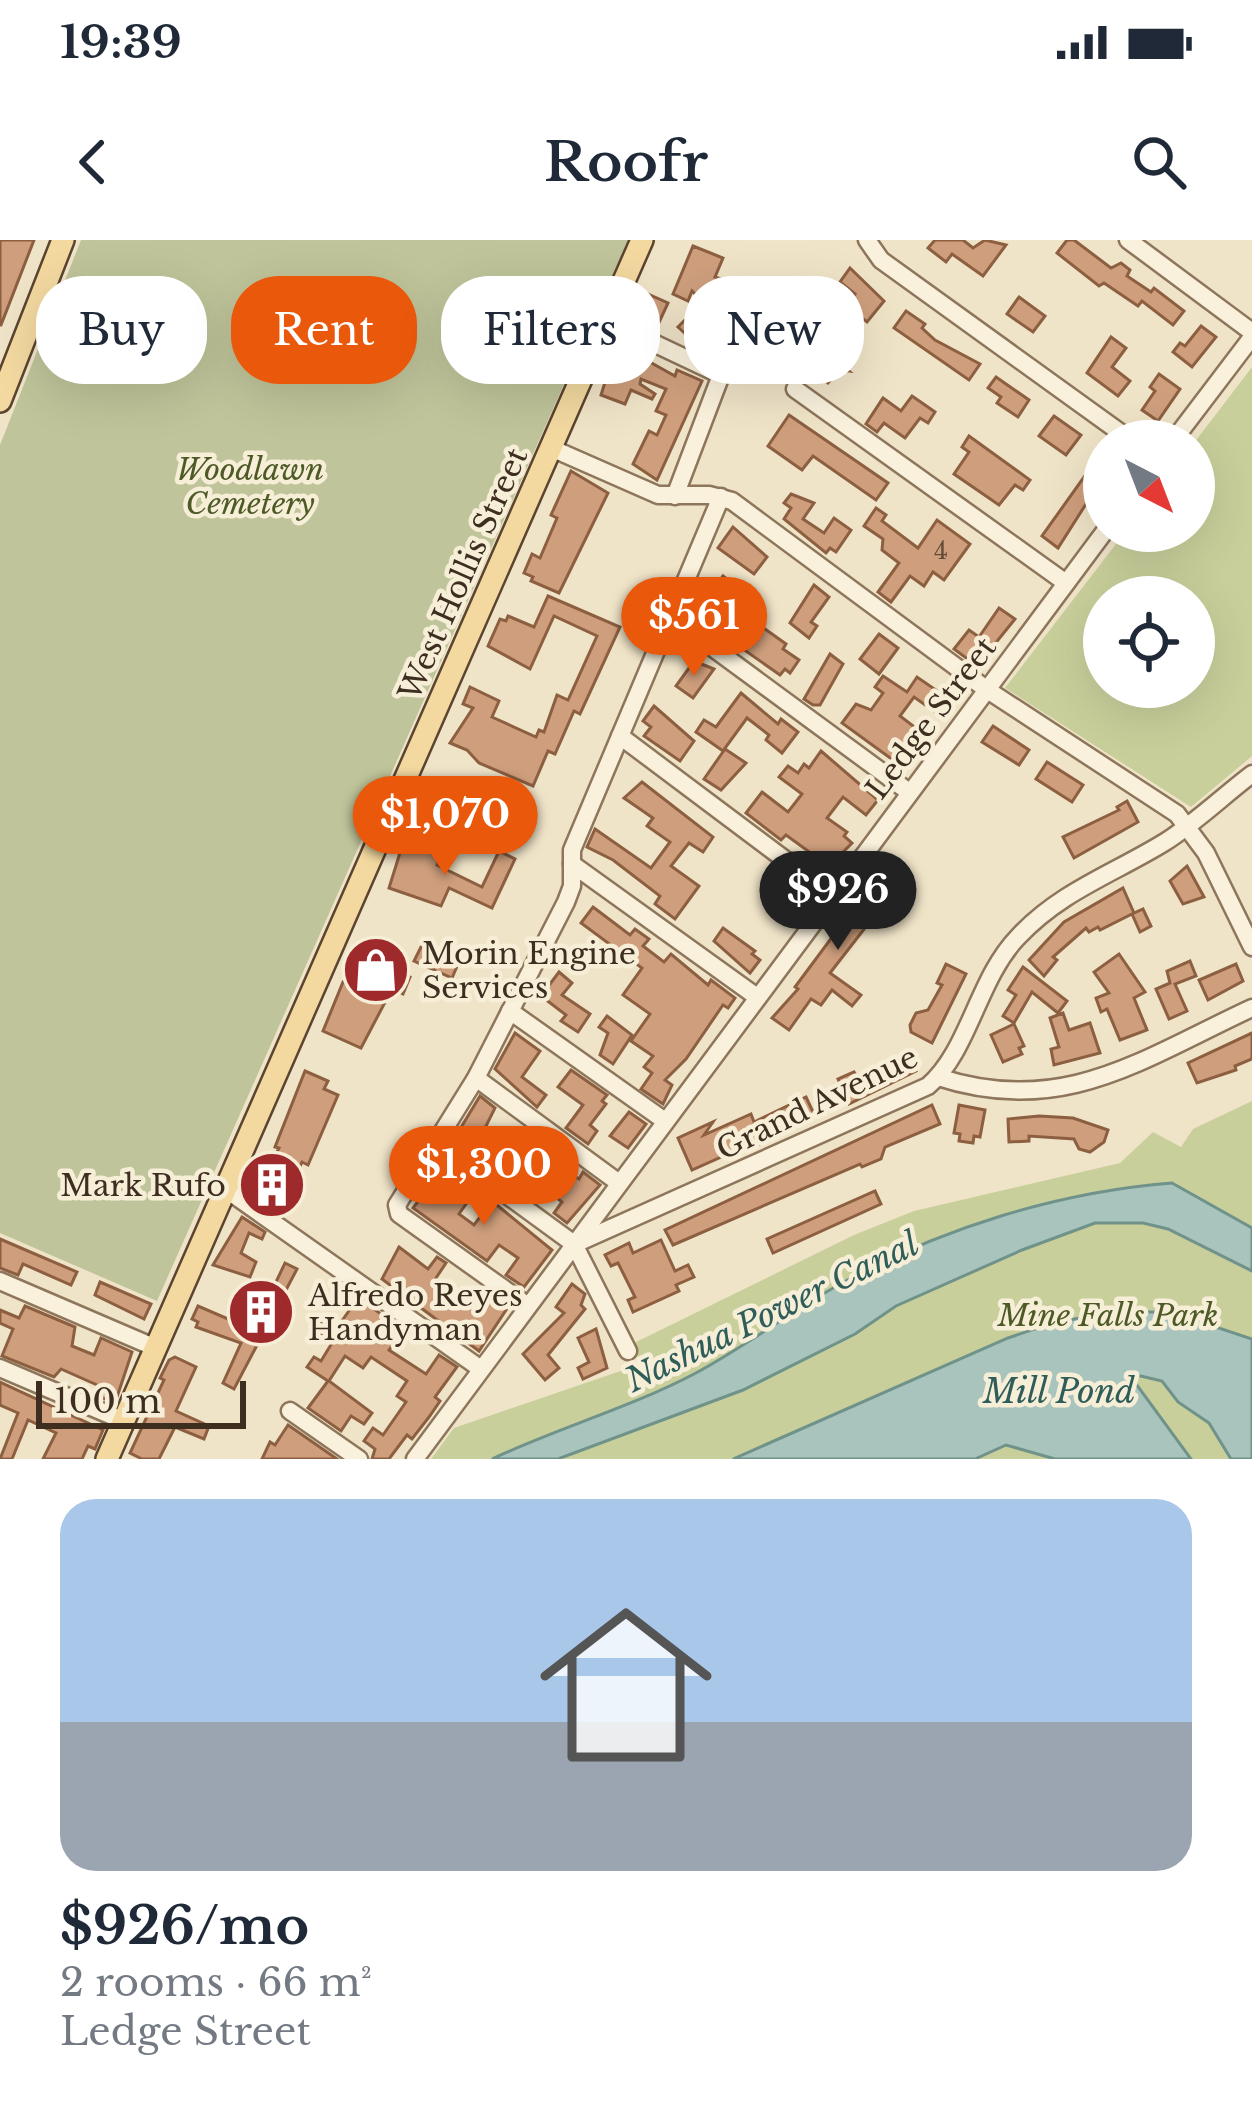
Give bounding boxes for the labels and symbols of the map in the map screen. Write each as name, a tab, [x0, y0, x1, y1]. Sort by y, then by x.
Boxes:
north arrow	[1083, 420, 1215, 552]
street label: West Hollis Street	[390, 441, 536, 707]
park label: Woodlawn Cemetery	[176, 451, 324, 522]
house number: 4	[934, 536, 948, 565]
pin: $561	[623, 577, 765, 679]
street label: Ledge Street	[858, 629, 1004, 806]
pin: $1,070	[347, 776, 543, 878]
pin: $926	[767, 851, 909, 953]
shop icon: Morin Engine Services	[341, 935, 411, 1005]
place label: Morin Engine Services	[422, 935, 636, 1006]
street label: Grand Avenue	[710, 1038, 924, 1168]
pin: $1,300	[386, 1126, 582, 1228]
building icon: Mark Rufo	[237, 1150, 307, 1220]
place label: Mark Rufo	[60, 1167, 226, 1204]
water label: Nashua Power Canal	[618, 1223, 926, 1401]
building icon: Alfredo Reyes Handyman	[226, 1277, 296, 1347]
place label: Alfredo Reyes Handyman	[307, 1277, 523, 1348]
park label: Mine Falls Park	[997, 1297, 1218, 1334]
water label: Mill Pond	[982, 1371, 1135, 1412]
scale bar	[36, 1375, 246, 1428]

